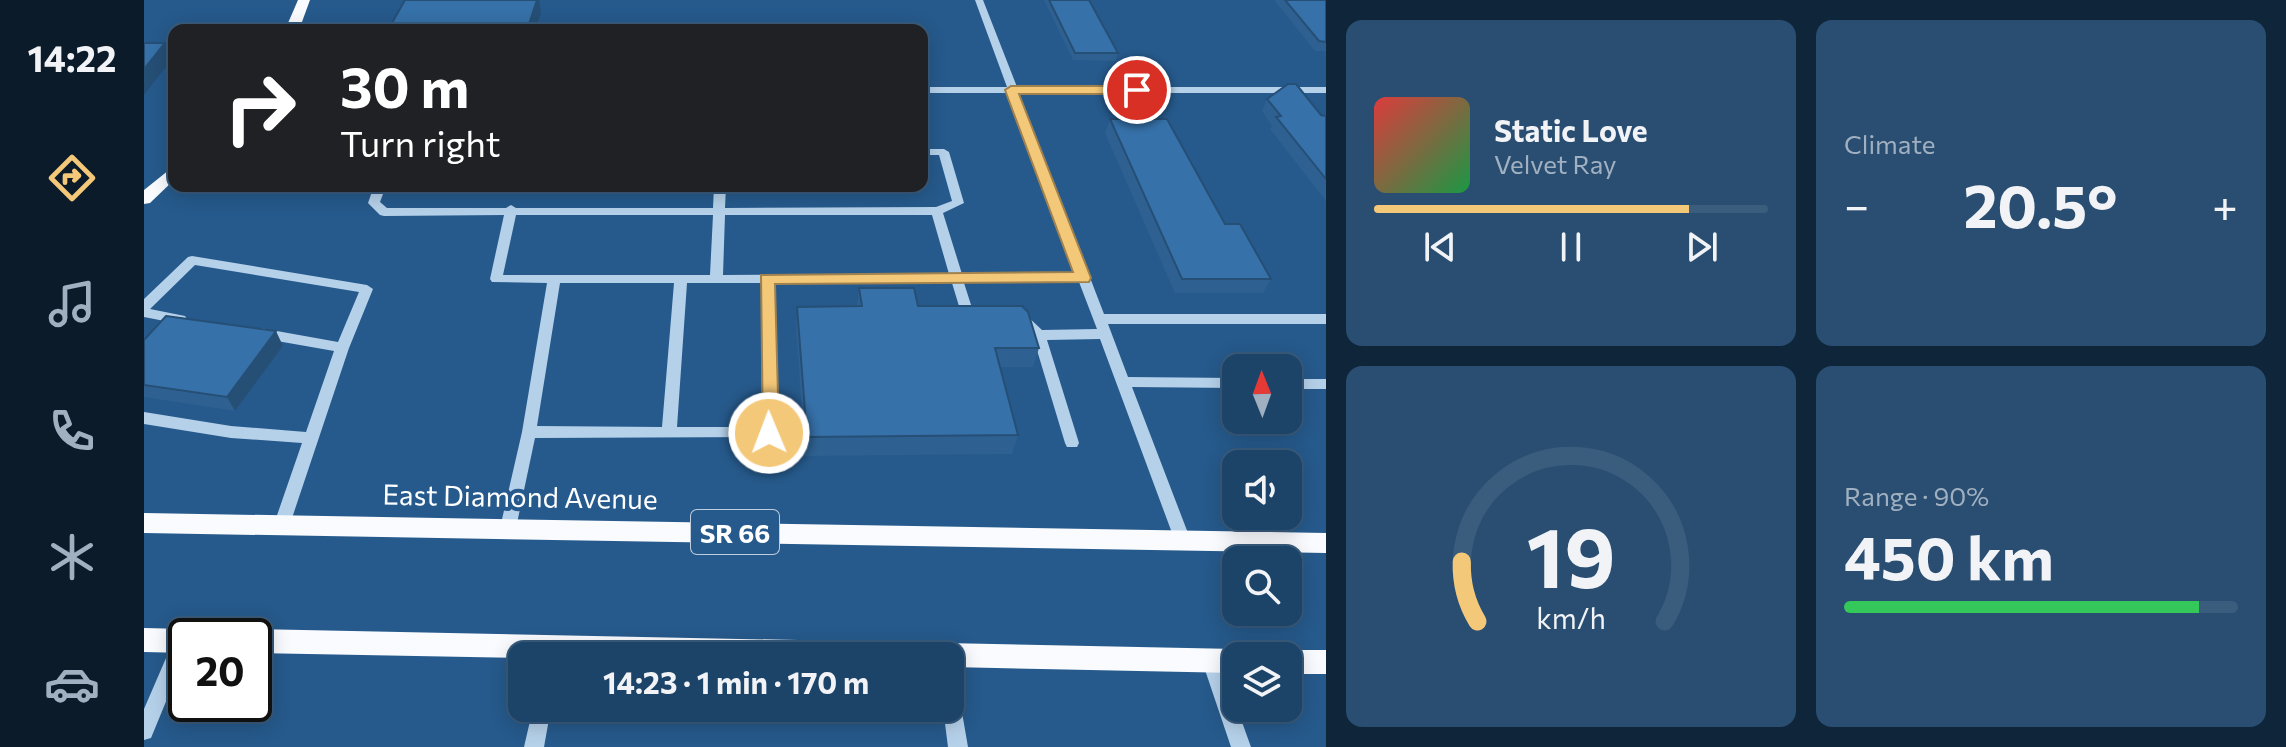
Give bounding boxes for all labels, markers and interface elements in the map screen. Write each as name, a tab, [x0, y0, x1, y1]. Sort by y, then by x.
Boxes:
text: 14:22	[28, 35, 116, 79]
text: 30 m	[340, 51, 469, 120]
icon: right	[208, 56, 312, 160]
pin	[1103, 56, 1171, 124]
icon: arrive	[1115, 68, 1159, 112]
text: Static Love	[1494, 111, 1648, 148]
text: Turn right	[340, 120, 501, 164]
text: Climate	[1844, 128, 1936, 159]
text: Velvet Ray	[1494, 148, 1617, 179]
icon: directions	[44, 150, 100, 206]
text: 20.5°	[1964, 167, 2118, 240]
text: −	[1844, 177, 1869, 231]
text: +	[2212, 177, 2238, 231]
icon: previous	[1418, 225, 1462, 269]
icon: pause	[1549, 225, 1593, 269]
icon: next	[1680, 225, 1724, 269]
icon: music	[44, 276, 100, 332]
north arrow	[1222, 354, 1302, 434]
map controls	[1222, 354, 1302, 722]
position arrow	[727, 391, 811, 475]
icon: phone	[44, 403, 100, 459]
button: sound	[1222, 450, 1302, 530]
street label: East Diamond Avenue	[382, 477, 658, 515]
text: Range · 90%	[1844, 480, 1989, 511]
text: 19	[1527, 503, 1615, 605]
road number: SR 66	[691, 510, 779, 554]
text: 450 km	[1844, 519, 2054, 592]
icon: climate	[44, 529, 100, 585]
button: search	[1222, 546, 1302, 626]
text: km/h	[1536, 600, 1606, 635]
speed limit sign: 20	[168, 618, 272, 722]
button: layers	[1222, 642, 1302, 722]
icon: car	[44, 656, 100, 712]
text: 14:23 · 1 min · 170 m	[603, 663, 869, 700]

